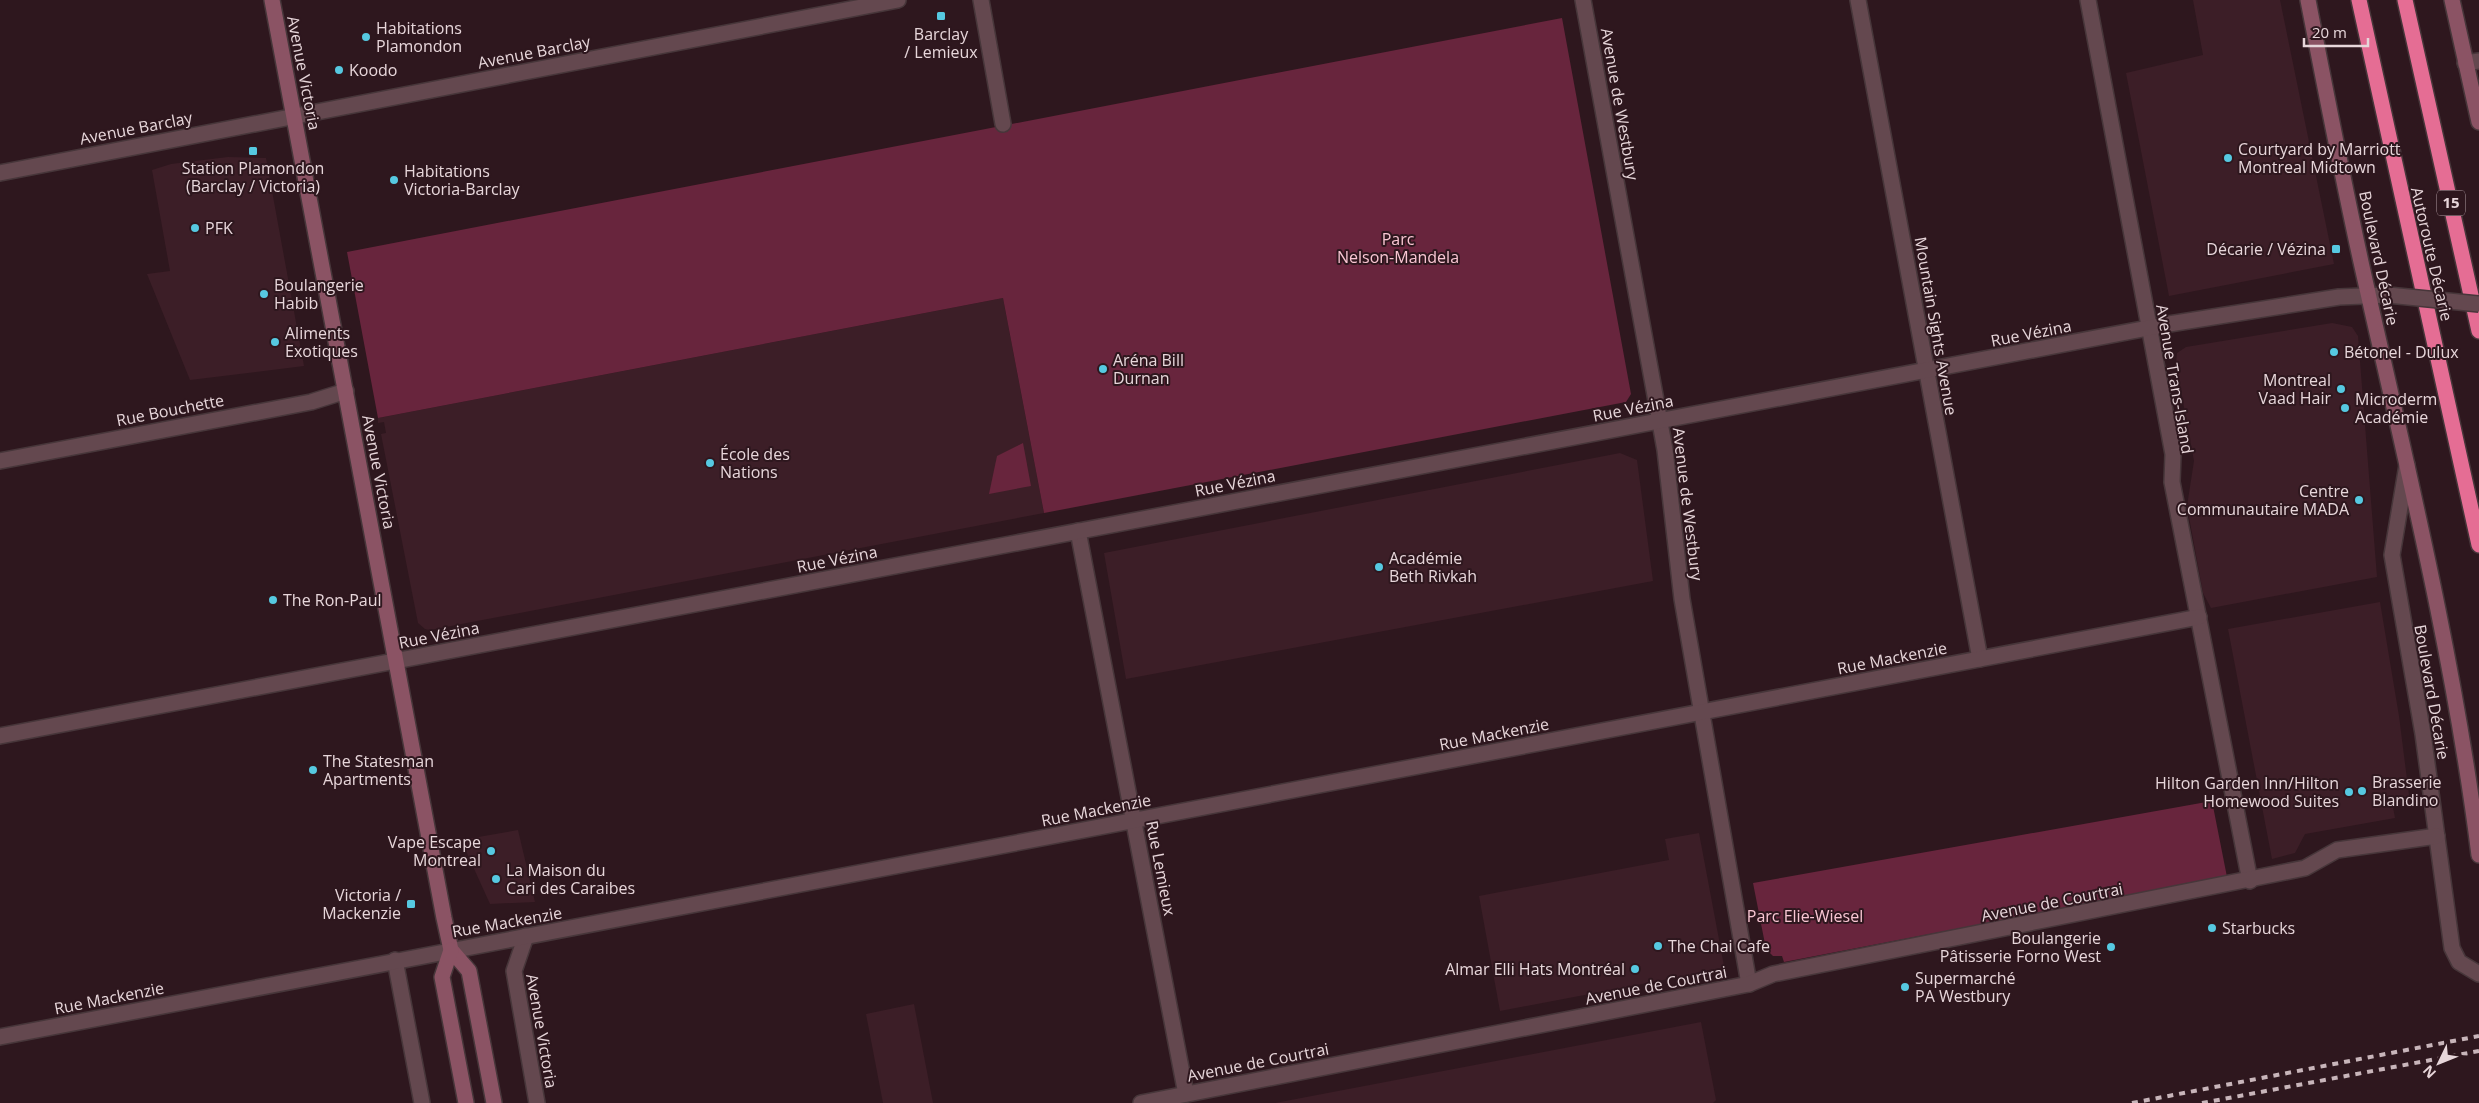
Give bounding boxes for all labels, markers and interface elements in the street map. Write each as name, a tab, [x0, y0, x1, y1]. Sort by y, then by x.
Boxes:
marker: Barclay / Lemieux	[935, 10, 947, 22]
street label: Avenue Victoria	[282, 14, 326, 132]
scale bar	[2304, 15, 2368, 47]
place label: Habitations Plamondon	[376, 17, 462, 57]
text: 20 m	[2312, 22, 2347, 42]
place label: Barclay / Lemieux	[904, 23, 978, 63]
street label: Avenue de Westbury	[1596, 26, 1644, 183]
street label: Avenue Barclay	[476, 30, 593, 74]
marker: Habitations Plamondon	[360, 31, 372, 43]
place label: Koodo	[349, 59, 397, 81]
marker: Koodo	[333, 64, 345, 76]
street label: Avenue Barclay	[78, 106, 195, 150]
place label: Courtyard by Marriott Montreal Midtown	[2238, 138, 2401, 178]
marker: Station Plamondon (Barclay / Victoria)	[247, 145, 259, 157]
marker: Courtyard by Marriott Montreal Midtown	[2222, 152, 2234, 164]
place label: Station Plamondon (Barclay / Victoria)	[182, 157, 324, 197]
place label: Habitations Victoria-Barclay	[404, 160, 521, 200]
marker: Habitations Victoria-Barclay	[388, 174, 400, 186]
street label: Autoroute Décarie	[2406, 185, 2458, 323]
street label: Boulevard Décarie	[2354, 189, 2404, 327]
road number: 15	[2437, 190, 2465, 216]
place label: PFK	[205, 217, 233, 239]
marker: PFK	[189, 222, 201, 234]
park label: Parc Nelson-Mandela	[1337, 228, 1459, 268]
street label: Mountain Sights Avenue	[1909, 235, 1963, 417]
place label: Décarie / Vézina	[2206, 238, 2326, 260]
marker: Décarie / Vézina	[2330, 243, 2342, 255]
place label: Boulangerie Habib	[274, 274, 364, 314]
marker: Boulangerie Habib	[258, 288, 270, 300]
street label: Avenue Trans-Island	[2151, 303, 2199, 455]
street label: Rue Vézina	[1989, 314, 2073, 352]
place label: Aliments Exotiques	[285, 322, 358, 362]
marker: Aliments Exotiques	[269, 336, 281, 348]
place label: Bétonel - Dulux	[2344, 341, 2459, 363]
marker: Bétonel - Dulux	[2328, 346, 2340, 358]
place label: Aréna Bill Durnan	[1113, 349, 1184, 389]
marker: Aréna Bill Durnan	[1097, 363, 1109, 375]
place label: Montreal Vaad Hair	[2258, 369, 2331, 409]
marker: Montreal Vaad Hair	[2335, 383, 2347, 395]
place label: Microderm Académie	[2355, 388, 2437, 428]
street label: Rue Bouchette	[114, 389, 226, 431]
street label: Rue Vézina	[1591, 389, 1675, 427]
marker: Microderm Académie	[2339, 402, 2351, 414]
street label: Avenue Victoria	[357, 413, 401, 531]
street label: Avenue de Westbury	[1668, 426, 1708, 583]
place label: École des Nations	[720, 443, 790, 483]
marker: École des Nations	[704, 457, 716, 469]
street label: Rue Vézina	[1193, 464, 1277, 502]
place label: Centre Communautaire MADA	[2177, 480, 2350, 520]
marker: Centre Communautaire MADA	[2353, 494, 2365, 506]
street label: Rue Vézina	[795, 540, 879, 578]
place label: Académie Beth Rivkah	[1389, 547, 1477, 587]
marker: Académie Beth Rivkah	[1373, 561, 1385, 573]
place label: The Ron-Paul	[283, 589, 382, 611]
marker: The Ron-Paul	[267, 594, 279, 606]
street label: Rue Vézina	[397, 616, 481, 654]
street label: Boulevard Décarie	[2409, 623, 2455, 761]
street label: Rue Mackenzie	[1835, 637, 1949, 679]
street label: Rue Mackenzie	[1437, 713, 1551, 755]
place label: The Statesman Apartments	[323, 750, 434, 790]
marker: The Statesman Apartments	[307, 764, 319, 776]
place label: Brasserie Blandino	[2372, 771, 2442, 811]
place label: Hilton Garden Inn/Hilton Homewood Suites	[2155, 772, 2339, 812]
marker: Brasserie Blandino	[2356, 785, 2368, 797]
marker: Hilton Garden Inn/Hilton Homewood Suites	[2343, 786, 2355, 798]
street label: Rue Mackenzie	[1039, 789, 1153, 831]
street label: Rue Lemieux	[1141, 819, 1181, 918]
place label: Vape Escape Montreal	[388, 831, 481, 871]
marker: Vape Escape Montreal	[485, 845, 497, 857]
place label: La Maison du Cari des Caraibes	[506, 859, 635, 899]
marker: La Maison du Cari des Caraibes	[490, 873, 502, 885]
street label: Avenue de Courtrai	[1979, 877, 2125, 927]
place label: Victoria / Mackenzie	[322, 884, 401, 924]
marker: Victoria / Mackenzie	[405, 898, 417, 910]
street label: Rue Mackenzie	[450, 901, 564, 943]
park label: Parc Elie-Wiesel	[1747, 905, 1863, 927]
place label: Starbucks	[2222, 917, 2295, 939]
marker: Starbucks	[2206, 922, 2218, 934]
place label: Boulangerie Pâtisserie Forno West	[1940, 927, 2101, 967]
place label: The Chai Cafe	[1668, 935, 1770, 957]
marker: The Chai Cafe	[1652, 940, 1664, 952]
marker: Boulangerie Pâtisserie Forno West	[2105, 941, 2117, 953]
place label: Almar Elli Hats Montréal	[1445, 958, 1625, 980]
street label: Avenue de Courtrai	[1583, 960, 1729, 1010]
marker: Almar Elli Hats Montréal	[1629, 963, 1641, 975]
place label: Supermarché PA Westbury	[1915, 967, 2016, 1007]
street label: Avenue Victoria	[521, 972, 563, 1090]
street label: Rue Mackenzie	[52, 977, 166, 1019]
marker: Supermarché PA Westbury	[1899, 981, 1911, 993]
street label: Avenue de Courtrai	[1185, 1037, 1331, 1087]
north arrow	[2414, 1038, 2464, 1088]
text: N	[2418, 1062, 2440, 1083]

